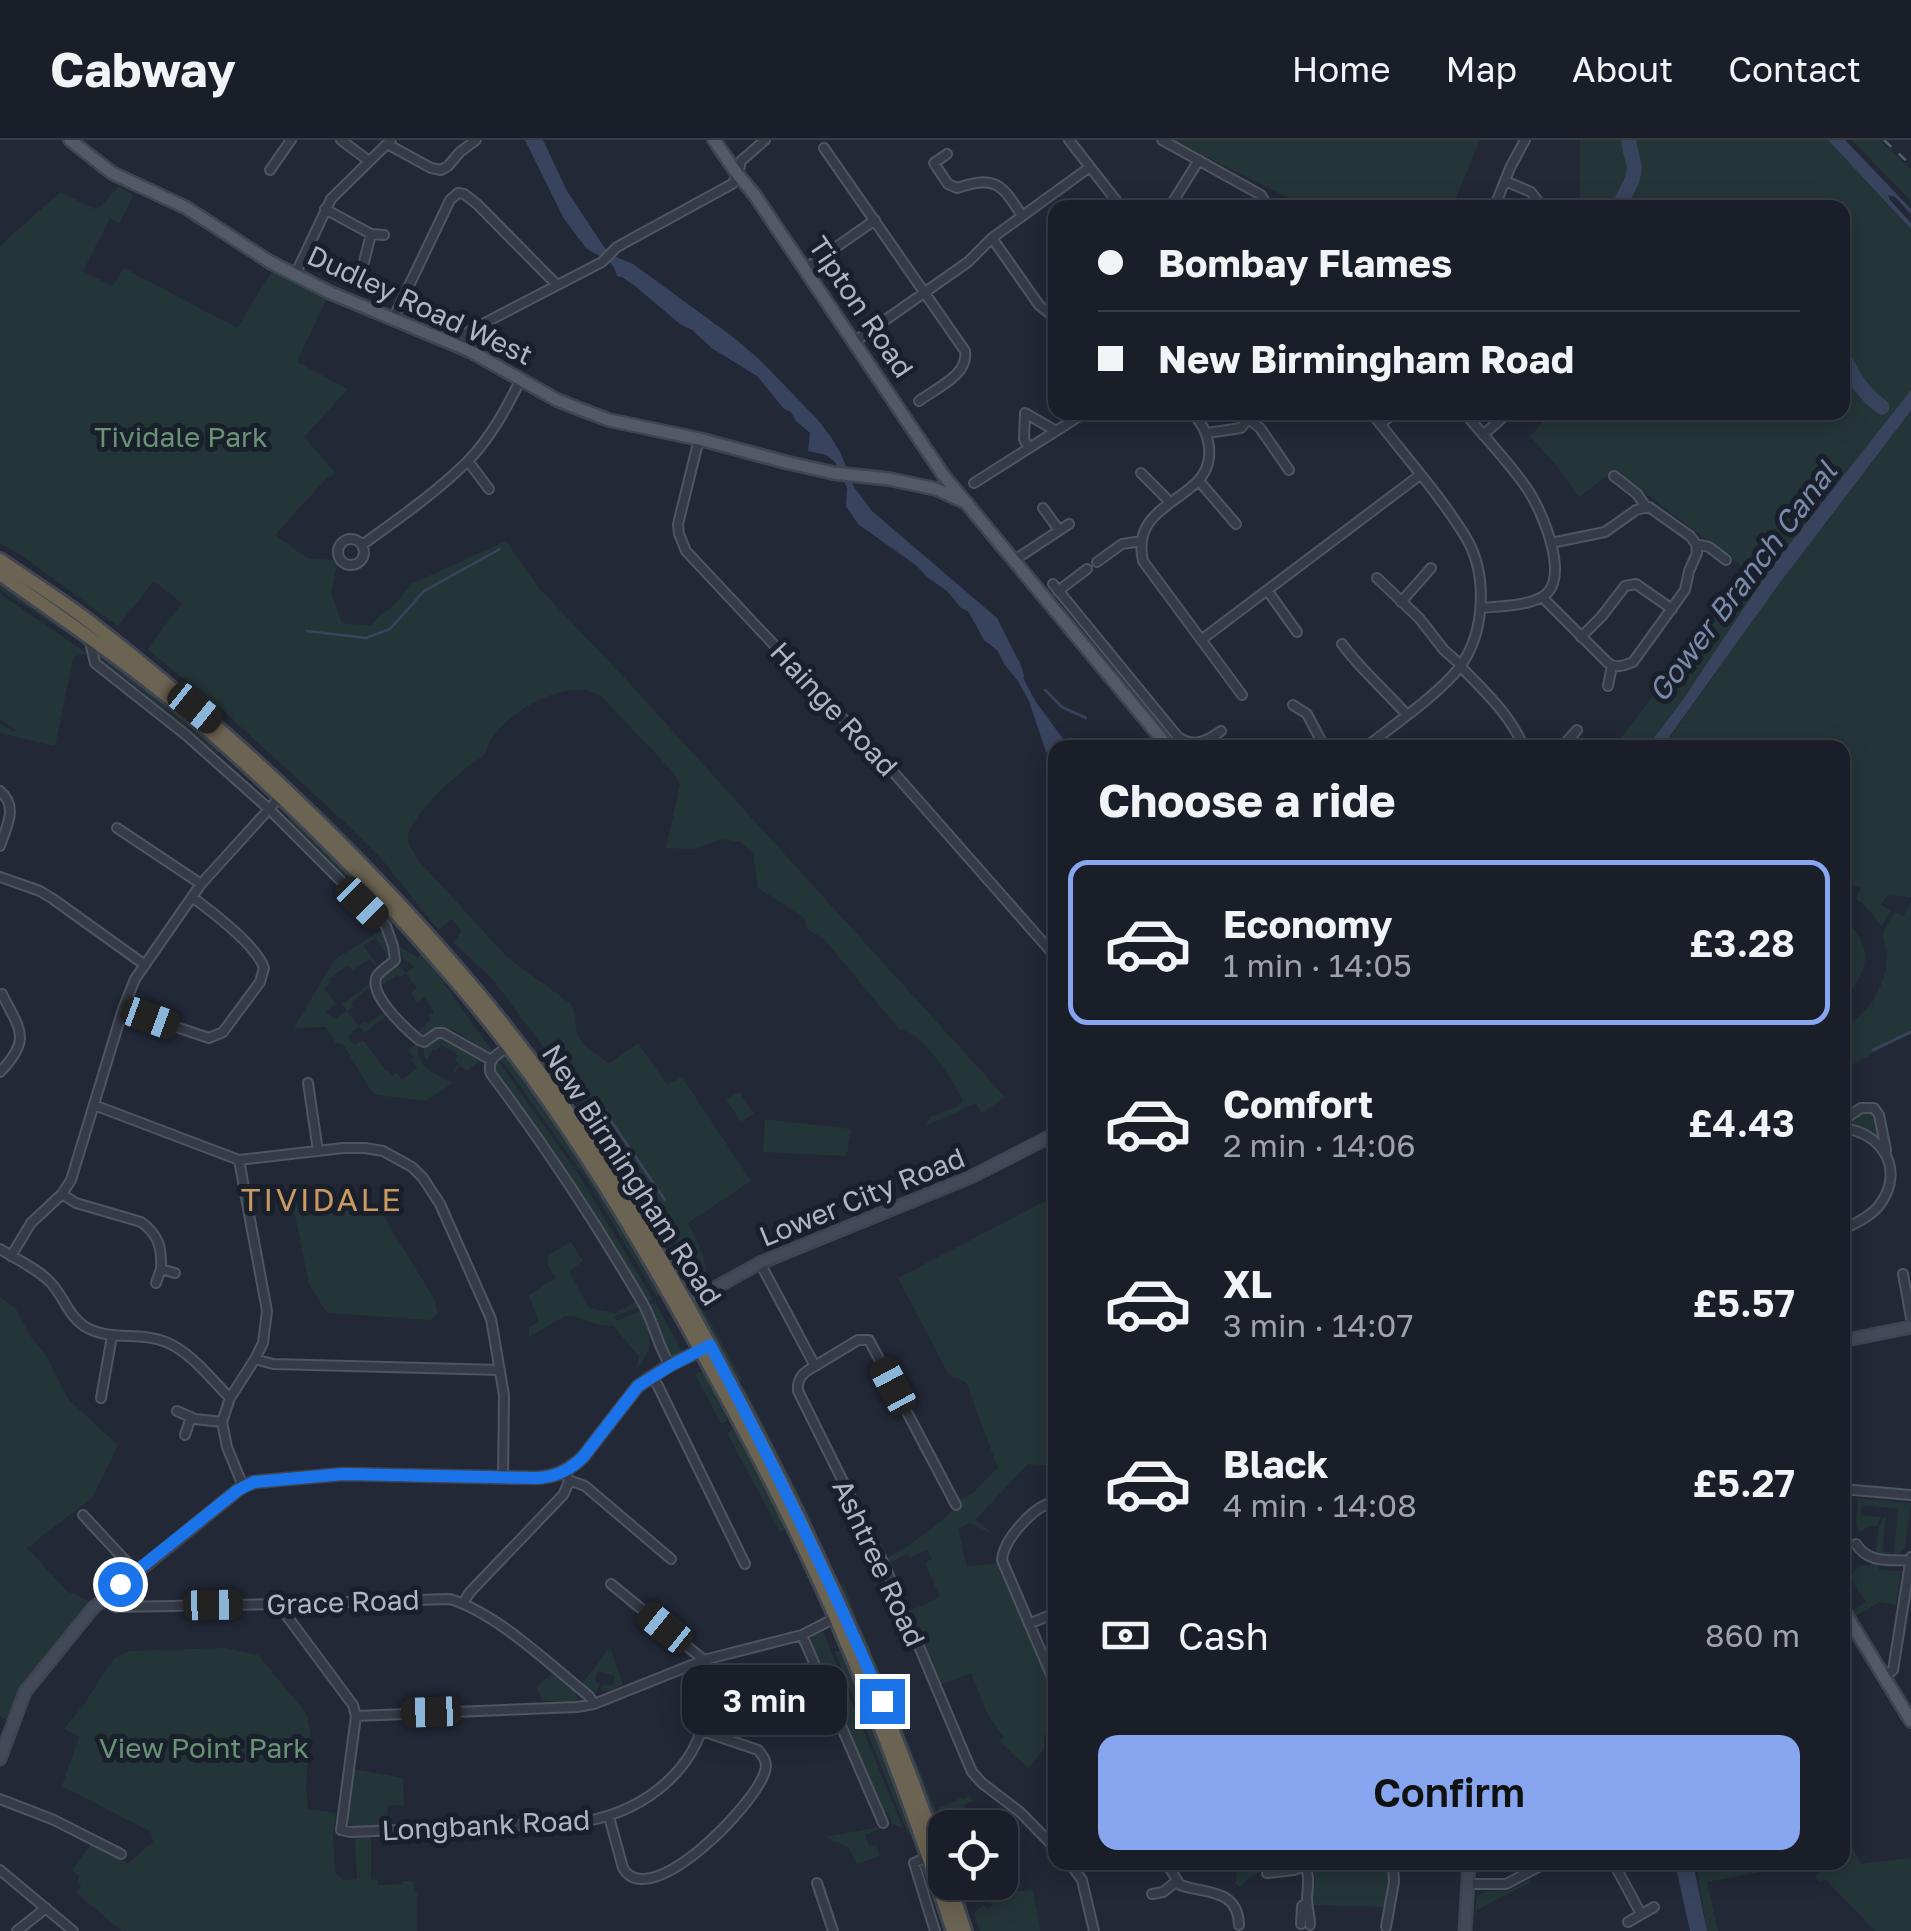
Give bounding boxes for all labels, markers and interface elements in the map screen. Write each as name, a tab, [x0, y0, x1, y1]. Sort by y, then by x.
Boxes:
text: Cabway	[50, 40, 236, 98]
text: Home	[1292, 48, 1391, 90]
text: Map	[1446, 48, 1517, 90]
text: About	[1572, 48, 1673, 90]
text: Contact	[1728, 48, 1861, 90]
street label: Tipton Road	[802, 230, 921, 383]
street label: Dudley Road West	[302, 238, 538, 371]
text: Bombay Flames	[1158, 240, 1452, 285]
text: New Birmingham Road	[1158, 336, 1574, 381]
park label: Tividale Park	[94, 420, 268, 453]
water label: Gower Branch Canal	[1640, 453, 1845, 708]
street label: Hainge Road	[764, 635, 905, 782]
car	[162, 677, 228, 739]
text: Choose a ride	[1098, 773, 1396, 827]
car	[330, 871, 394, 935]
icon: car	[1103, 898, 1193, 988]
text: Economy	[1223, 901, 1392, 946]
text: £3.28	[1689, 920, 1795, 965]
text: 1 min · 14:05	[1223, 946, 1412, 984]
car	[117, 994, 183, 1042]
street label: New Birmingham Road	[536, 1038, 729, 1311]
icon: car	[1103, 1078, 1193, 1168]
text: Comfort	[1223, 1081, 1373, 1126]
text: £4.43	[1688, 1100, 1795, 1145]
text: 2 min · 14:06	[1223, 1126, 1416, 1164]
street label: Lower City Road	[754, 1140, 969, 1253]
district label: TIVIDALE	[241, 1180, 403, 1218]
icon: car	[1103, 1258, 1193, 1348]
text: XL	[1223, 1261, 1272, 1306]
text: £5.57	[1693, 1280, 1795, 1325]
text: 3 min · 14:07	[1223, 1306, 1413, 1344]
car	[866, 1352, 920, 1420]
icon: car	[1103, 1438, 1193, 1528]
text: Black	[1223, 1441, 1328, 1486]
text: £5.27	[1693, 1460, 1795, 1505]
street label: Ashtree Road	[826, 1474, 933, 1651]
text: 4 min · 14:08	[1223, 1486, 1417, 1524]
route start	[98, 1562, 143, 1607]
street label: Grace Road	[266, 1582, 420, 1621]
car	[183, 1589, 243, 1621]
car	[632, 1597, 698, 1659]
icon: cash	[1098, 1608, 1153, 1663]
text: Cash	[1178, 1613, 1269, 1658]
text: 860 m	[1705, 1616, 1800, 1654]
callout: 3 min	[682, 1666, 847, 1736]
route end	[860, 1679, 905, 1724]
text: 3 min	[723, 1681, 806, 1719]
car	[400, 1696, 462, 1728]
park label: View Point Park	[99, 1731, 309, 1764]
button: Confirm	[1098, 1735, 1800, 1850]
street label: Longbank Road	[381, 1803, 591, 1846]
map controls	[928, 1810, 1018, 1900]
button: locate	[928, 1810, 1018, 1900]

